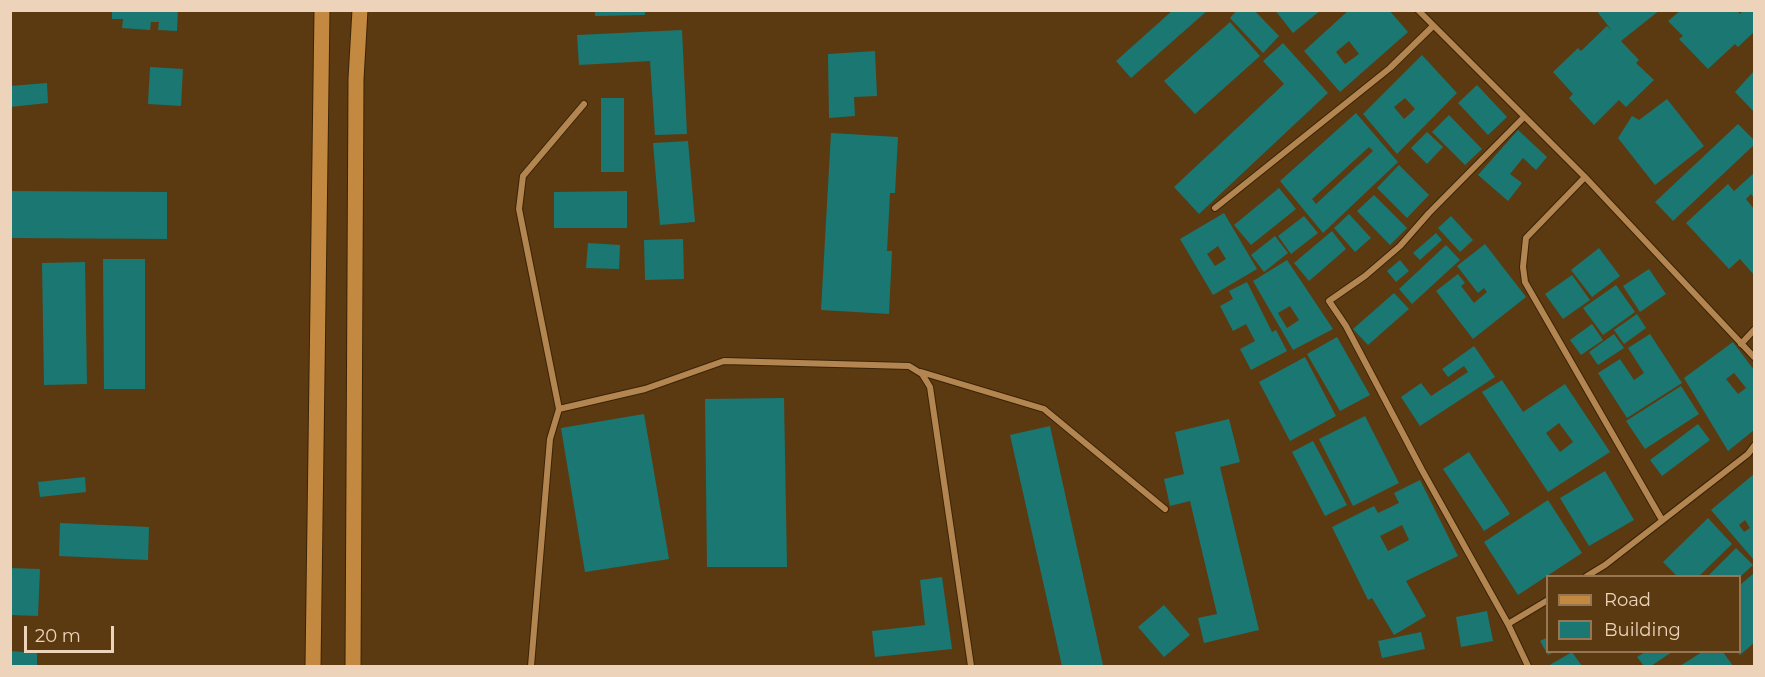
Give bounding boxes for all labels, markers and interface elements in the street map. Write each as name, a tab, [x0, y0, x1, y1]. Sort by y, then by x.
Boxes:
legend	[1546, 575, 1741, 653]
text: Road	[1604, 589, 1651, 611]
scale bar	[27, 614, 117, 652]
text: Building	[1604, 619, 1681, 641]
text: 20 m	[35, 625, 81, 647]

